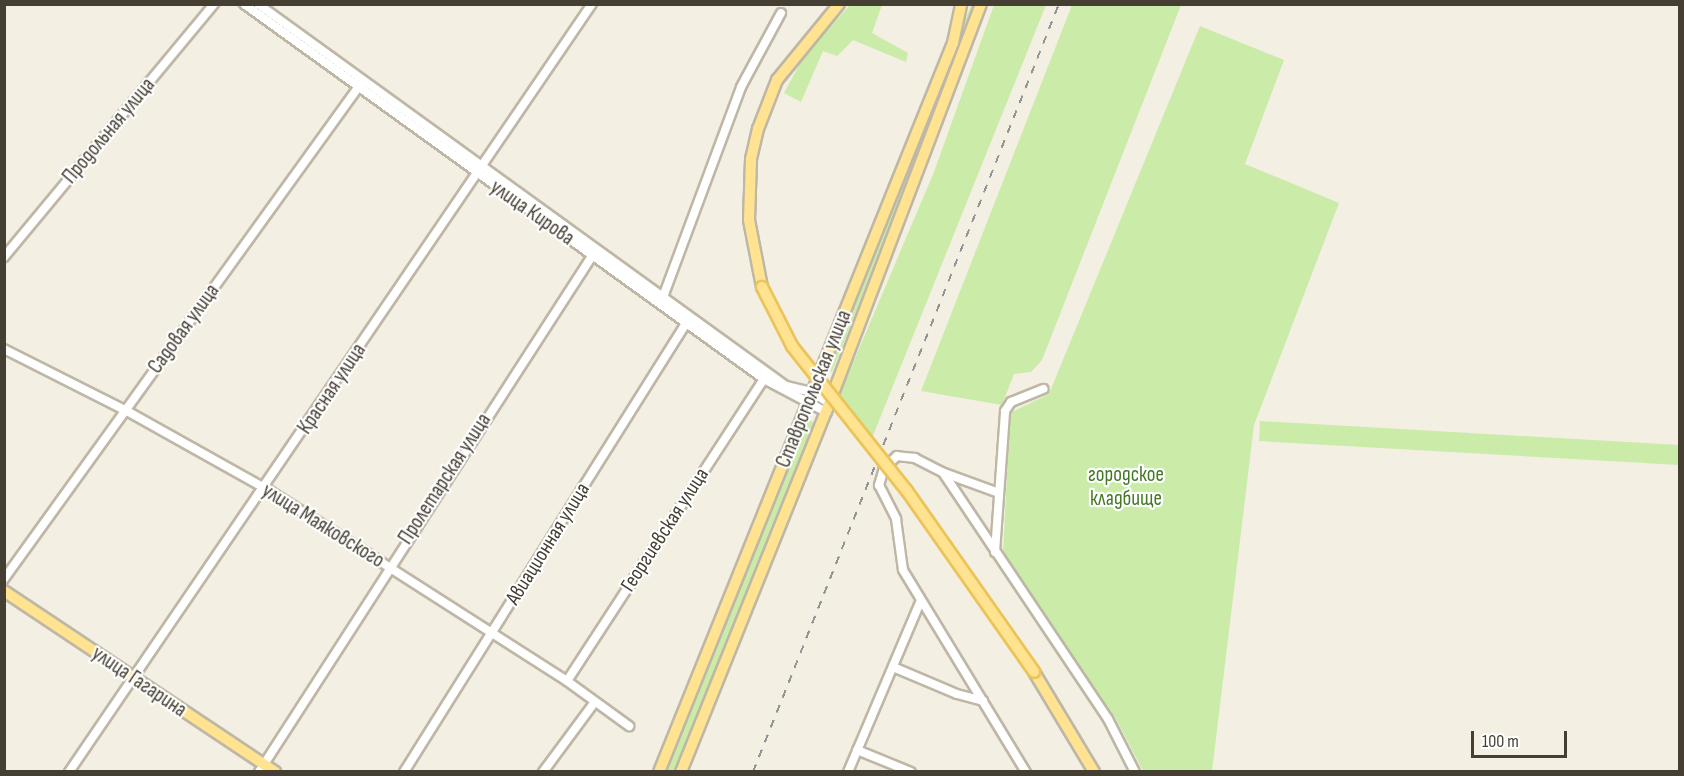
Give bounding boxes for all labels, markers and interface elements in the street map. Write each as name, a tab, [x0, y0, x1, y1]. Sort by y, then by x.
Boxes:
street label: Продольная улица	[57, 73, 161, 189]
street label: улица Кирова	[485, 175, 579, 251]
street label: Садовая улица	[143, 279, 225, 379]
street label: Ставропольская улица	[771, 307, 857, 471]
street label: Красная улица	[293, 339, 371, 439]
street label: Пролетарская улица	[393, 409, 497, 549]
park label: городское кладбище	[1088, 462, 1164, 512]
street label: Георгиевская улица	[616, 463, 714, 597]
street label: улица Маяковского	[257, 478, 389, 574]
street label: Авиационная улица	[501, 478, 595, 610]
street label: улица Гагарина	[87, 641, 191, 723]
scale bar	[1474, 719, 1570, 757]
text: 100 m	[1482, 731, 1519, 752]

